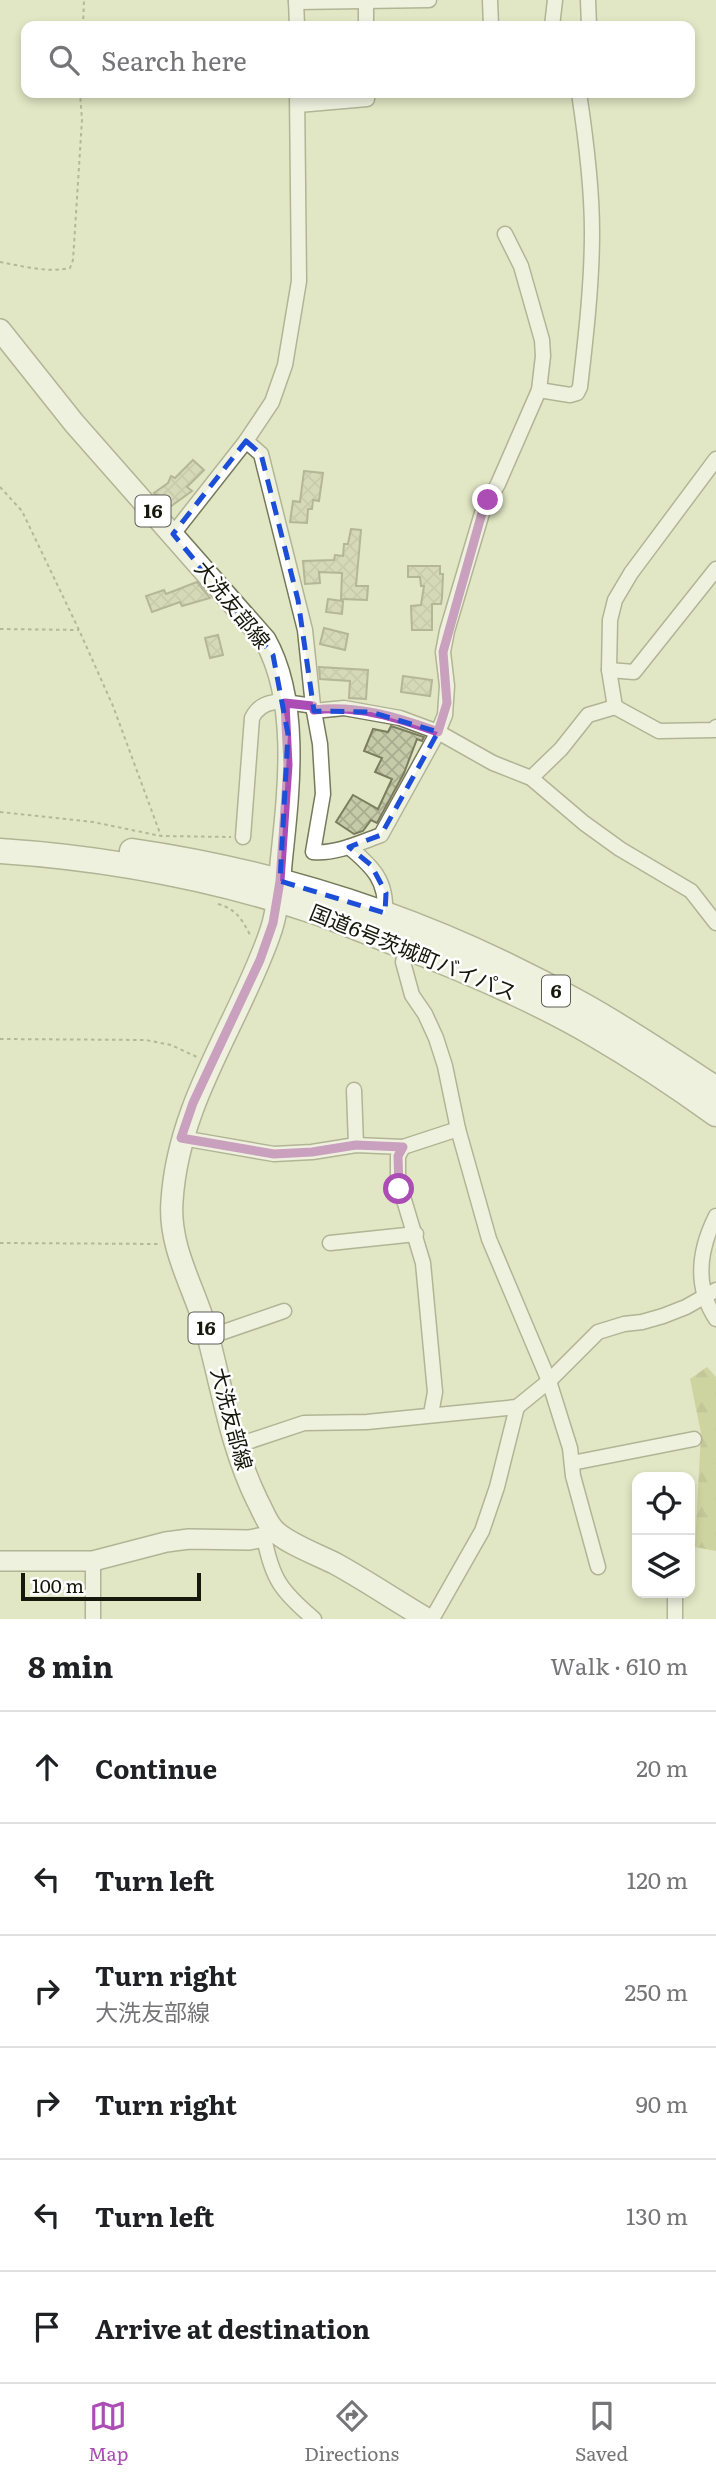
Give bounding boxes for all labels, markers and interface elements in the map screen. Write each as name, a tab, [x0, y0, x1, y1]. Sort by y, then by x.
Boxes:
search box	[21, 21, 695, 98]
text: Search here	[101, 40, 247, 79]
icon: search	[45, 41, 83, 79]
route end	[472, 484, 503, 515]
road number: 16	[136, 496, 170, 526]
street label: 大洗友部線	[189, 553, 279, 654]
street label: 国道6号茨城町バイパス	[306, 895, 522, 1006]
road number: 6	[542, 976, 570, 1007]
route start	[383, 1173, 414, 1204]
road number: 16	[188, 1312, 224, 1344]
street label: 大洗友部線	[205, 1364, 262, 1473]
map controls	[632, 1472, 695, 1598]
button: locate	[632, 1472, 695, 1535]
button: layers	[632, 1535, 695, 1598]
scale bar	[21, 1570, 201, 1602]
text: 100 m	[32, 1571, 84, 1599]
text: 8 min	[28, 1643, 113, 1687]
text: Walk · 610 m	[550, 1648, 688, 1682]
icon: ahead	[28, 1748, 66, 1786]
text: Continue	[95, 1748, 217, 1787]
text: 20 m	[636, 1750, 688, 1784]
icon: left	[28, 1860, 66, 1898]
text: Turn left	[95, 1860, 214, 1899]
text: 120 m	[627, 1862, 688, 1896]
text: Turn right	[95, 1955, 237, 1994]
icon: right	[28, 1972, 66, 2010]
text: 250 m	[624, 1974, 688, 2008]
text: 大洗友部線	[95, 1994, 210, 2028]
icon: right	[28, 2084, 66, 2122]
text: Turn right	[95, 2084, 237, 2123]
text: 90 m	[636, 2086, 688, 2120]
icon: left	[28, 2196, 66, 2234]
text: Turn left	[95, 2196, 214, 2235]
text: 130 m	[626, 2198, 688, 2232]
icon: arrive	[28, 2308, 66, 2346]
text: Arrive at destination	[95, 2308, 370, 2347]
tab: Map	[88, 2397, 128, 2467]
tab: Directions	[304, 2397, 399, 2467]
tab: Saved	[575, 2397, 628, 2467]

